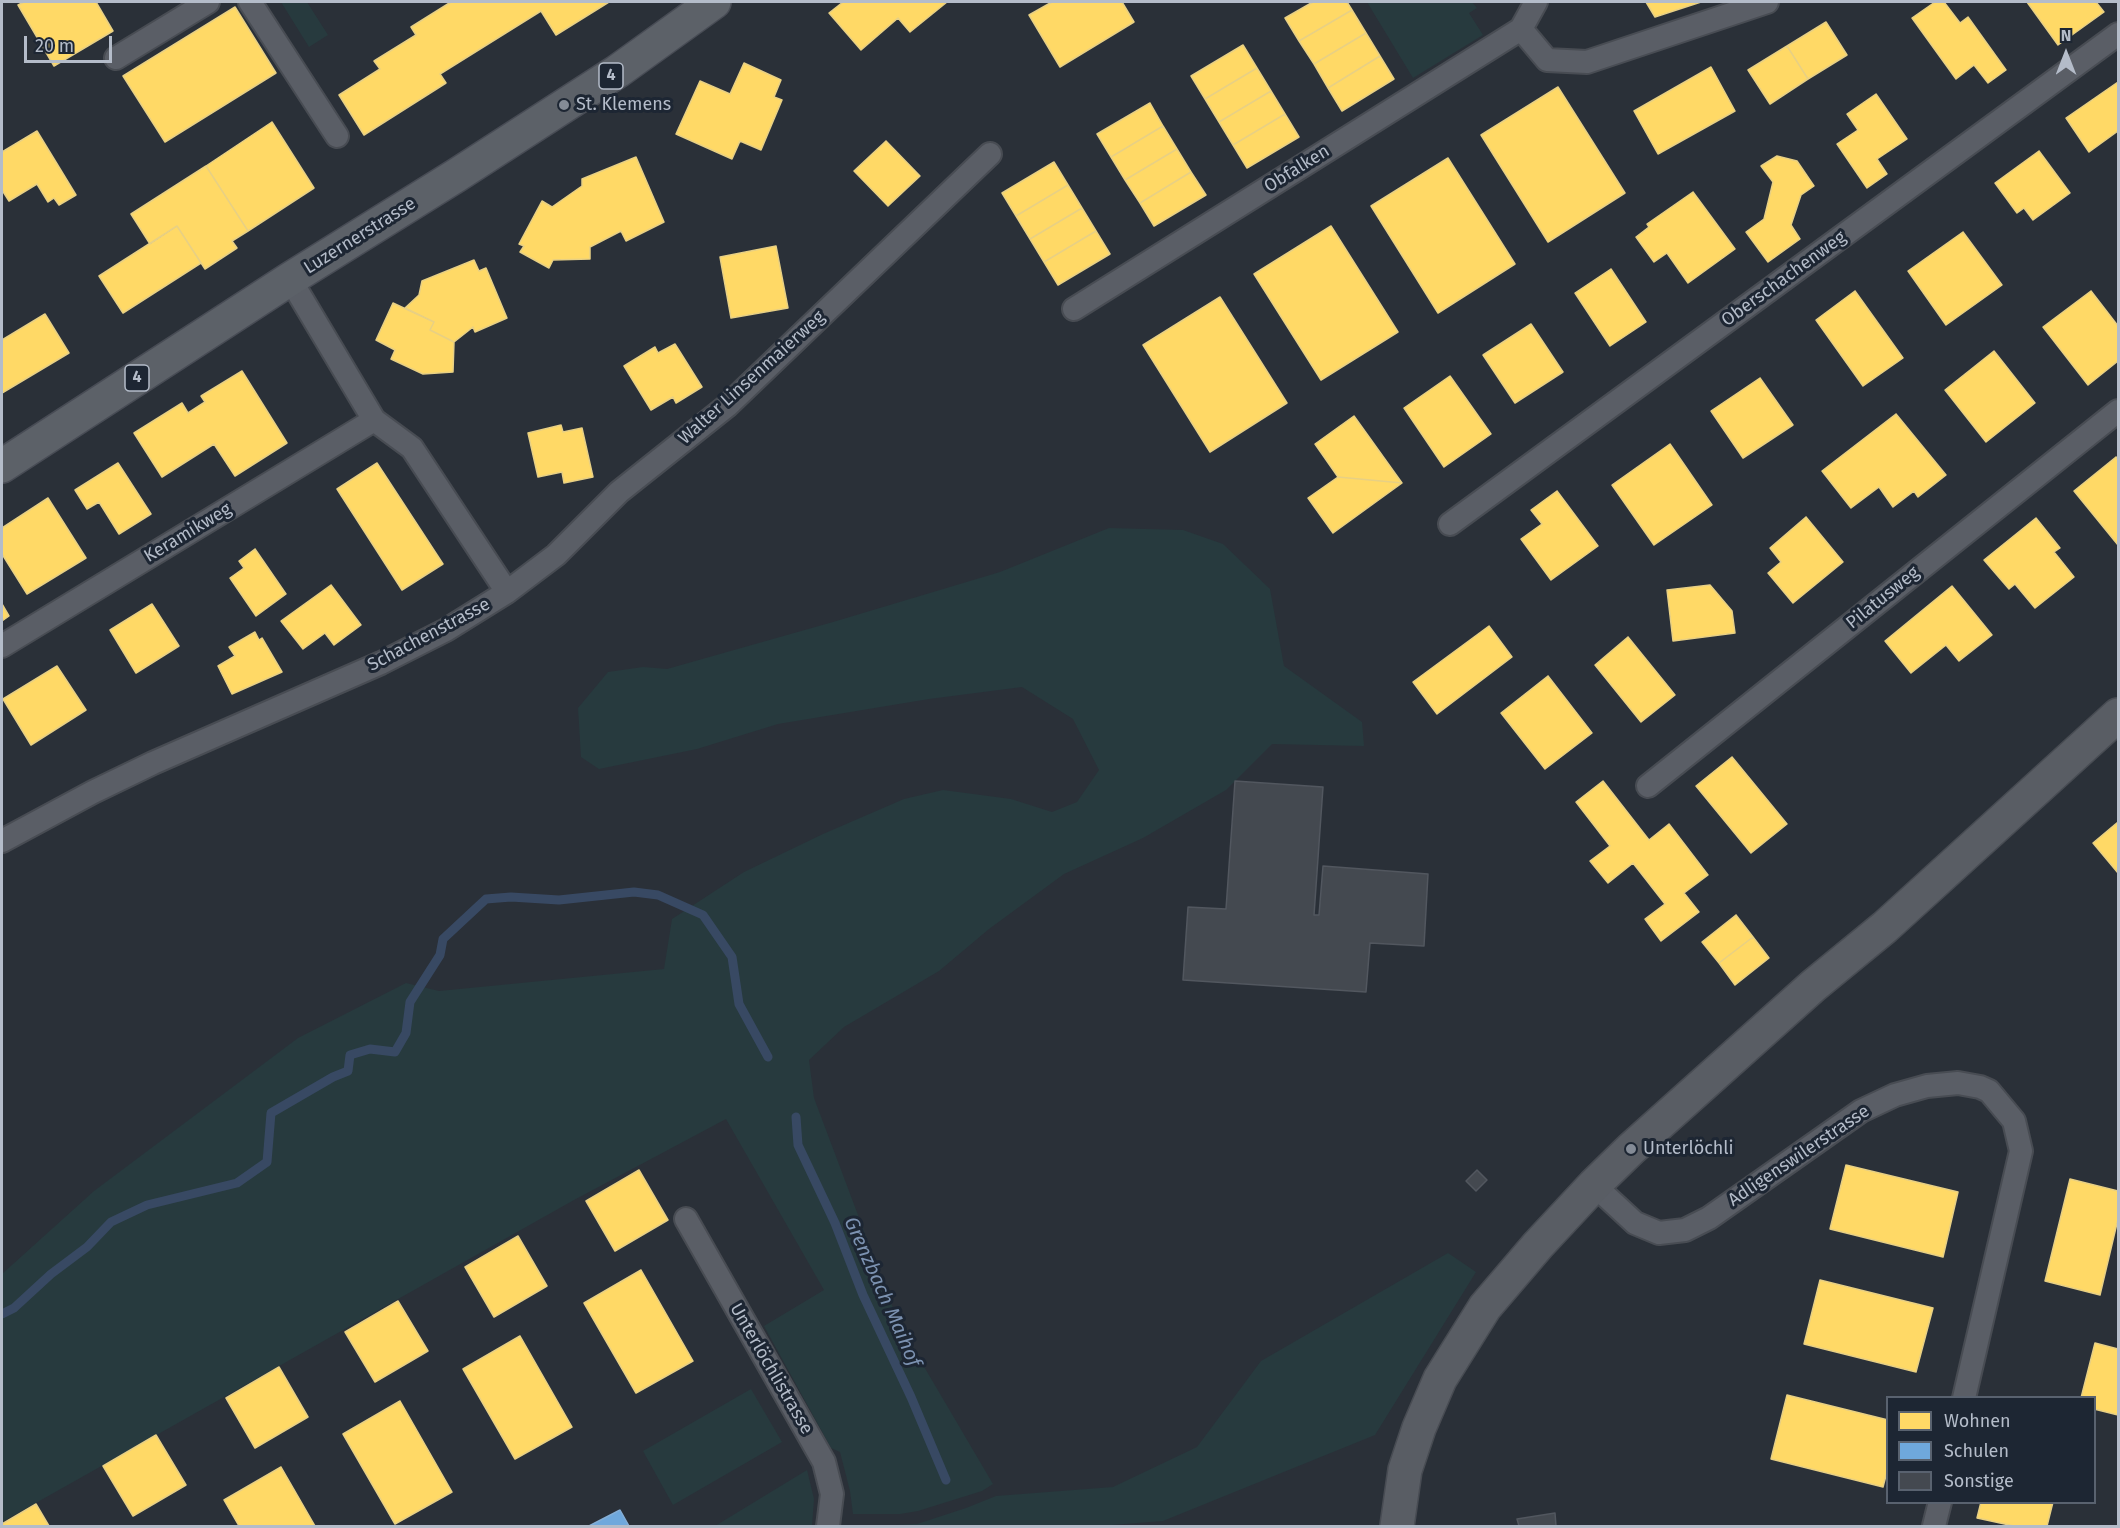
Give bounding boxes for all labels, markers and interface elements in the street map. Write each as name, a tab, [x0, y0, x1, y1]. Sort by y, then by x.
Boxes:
scale bar	[27, 24, 116, 62]
north arrow	[2036, 24, 2096, 84]
text: N	[2061, 26, 2071, 45]
text: 20 m	[35, 35, 74, 57]
road number: 4	[599, 63, 623, 89]
place label: St. Klemens	[576, 94, 671, 116]
marker: St. Klemens	[557, 98, 571, 112]
street label: Obfalken	[1260, 140, 1334, 198]
street label: Luzernerstrasse	[300, 193, 420, 279]
street label: Oberschachenweg	[1718, 227, 1850, 331]
street label: Walter Linsenmaierweg	[674, 307, 830, 449]
road number: 4	[125, 365, 149, 391]
street label: Keramikweg	[140, 498, 236, 568]
street label: Pilatusweg	[1842, 562, 1924, 634]
street label: Schachenstrasse	[364, 594, 494, 676]
street label: Adligenswilerstrasse	[1724, 1101, 1874, 1211]
place label: Unterlöchli	[1643, 1138, 1734, 1160]
marker: Unterlöchli	[1624, 1142, 1638, 1156]
water label: Grenzbach Maihof	[838, 1213, 926, 1371]
street label: Unterlöchlistrasse	[725, 1300, 817, 1438]
legend	[1886, 1396, 2096, 1504]
text: Wohnen	[1944, 1410, 2011, 1432]
text: Schulen	[1944, 1440, 2009, 1462]
text: Sonstige	[1944, 1470, 2014, 1492]

